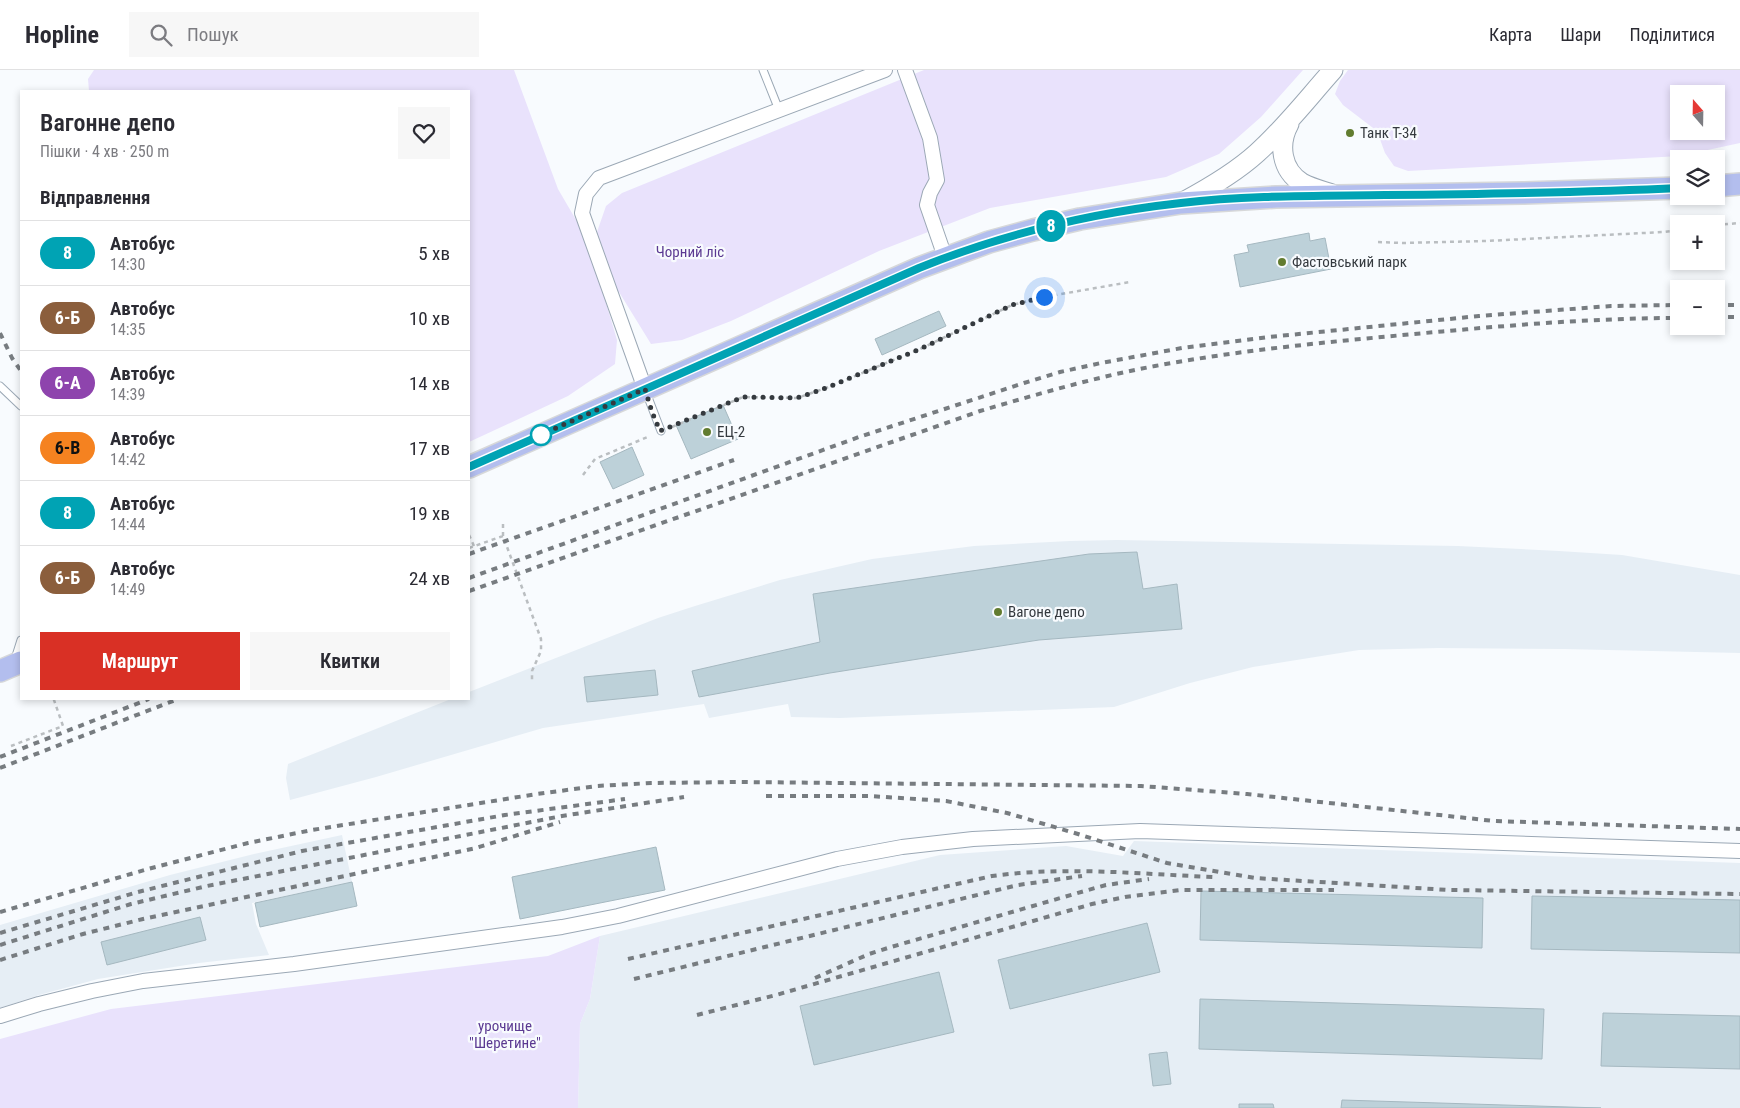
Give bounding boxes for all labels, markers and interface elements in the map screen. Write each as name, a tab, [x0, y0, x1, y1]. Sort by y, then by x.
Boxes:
search box	[129, 12, 479, 57]
text: Hopline	[25, 21, 99, 49]
icon: search	[147, 21, 175, 49]
text: Пошук	[187, 23, 239, 46]
text: Карта	[1489, 24, 1532, 45]
text: Шари	[1560, 24, 1601, 45]
text: Поділитися	[1629, 24, 1715, 45]
north arrow	[1670, 85, 1725, 140]
map controls	[1670, 85, 1725, 335]
button: heart	[398, 107, 450, 159]
text: Вагонне депо	[40, 109, 175, 137]
place label: Танк Т-34	[1360, 124, 1417, 142]
marker: Танк Т-34	[1344, 127, 1356, 139]
text: Пішки · 4 хв · 250 m	[40, 142, 169, 161]
button: layers	[1670, 150, 1725, 205]
text: Відправлення	[40, 186, 150, 209]
line badge: 8	[1035, 210, 1067, 242]
text: 8	[1046, 215, 1056, 236]
button: +	[1670, 215, 1725, 270]
text: Автобус	[110, 232, 175, 255]
text: 8	[63, 242, 72, 263]
text: 5 хв	[418, 242, 450, 265]
park label: Чорний ліс	[656, 243, 724, 261]
place label: Фастовський парк	[1292, 253, 1407, 271]
text: 14:30	[110, 255, 145, 274]
marker: Фастовський парк	[1276, 256, 1288, 268]
button: −	[1670, 280, 1725, 335]
your location	[1032, 285, 1057, 310]
text: Автобус	[110, 297, 175, 320]
text: 6-Б	[55, 307, 80, 328]
text: 10 хв	[409, 307, 450, 330]
text: 14:35	[110, 320, 145, 339]
text: Автобус	[110, 362, 175, 385]
text: 6-А	[54, 372, 81, 393]
text: 14 хв	[409, 372, 450, 395]
text: 14:39	[110, 385, 145, 404]
place label: ЕЦ-2	[717, 423, 745, 441]
unlabelled marker	[530, 424, 552, 446]
marker: ЕЦ-2	[701, 426, 713, 438]
text: Автобус	[110, 427, 175, 450]
text: 6-В	[55, 437, 80, 458]
text: 17 хв	[409, 437, 450, 460]
text: 14:42	[110, 450, 145, 469]
text: Автобус	[110, 492, 175, 515]
text: 8	[63, 502, 72, 523]
text: 19 хв	[409, 502, 450, 525]
text: 14:44	[110, 515, 145, 534]
text: Автобус	[110, 557, 175, 580]
text: 6-Б	[55, 567, 80, 588]
text: 24 хв	[409, 567, 450, 590]
text: 14:49	[110, 580, 145, 599]
place label: Вагоне депо	[1008, 603, 1085, 621]
marker: Вагоне депо	[992, 606, 1004, 618]
button: Маршрут	[40, 632, 240, 690]
button: Квитки	[250, 632, 450, 690]
park label: урочище "Шеретине"	[469, 1017, 541, 1052]

